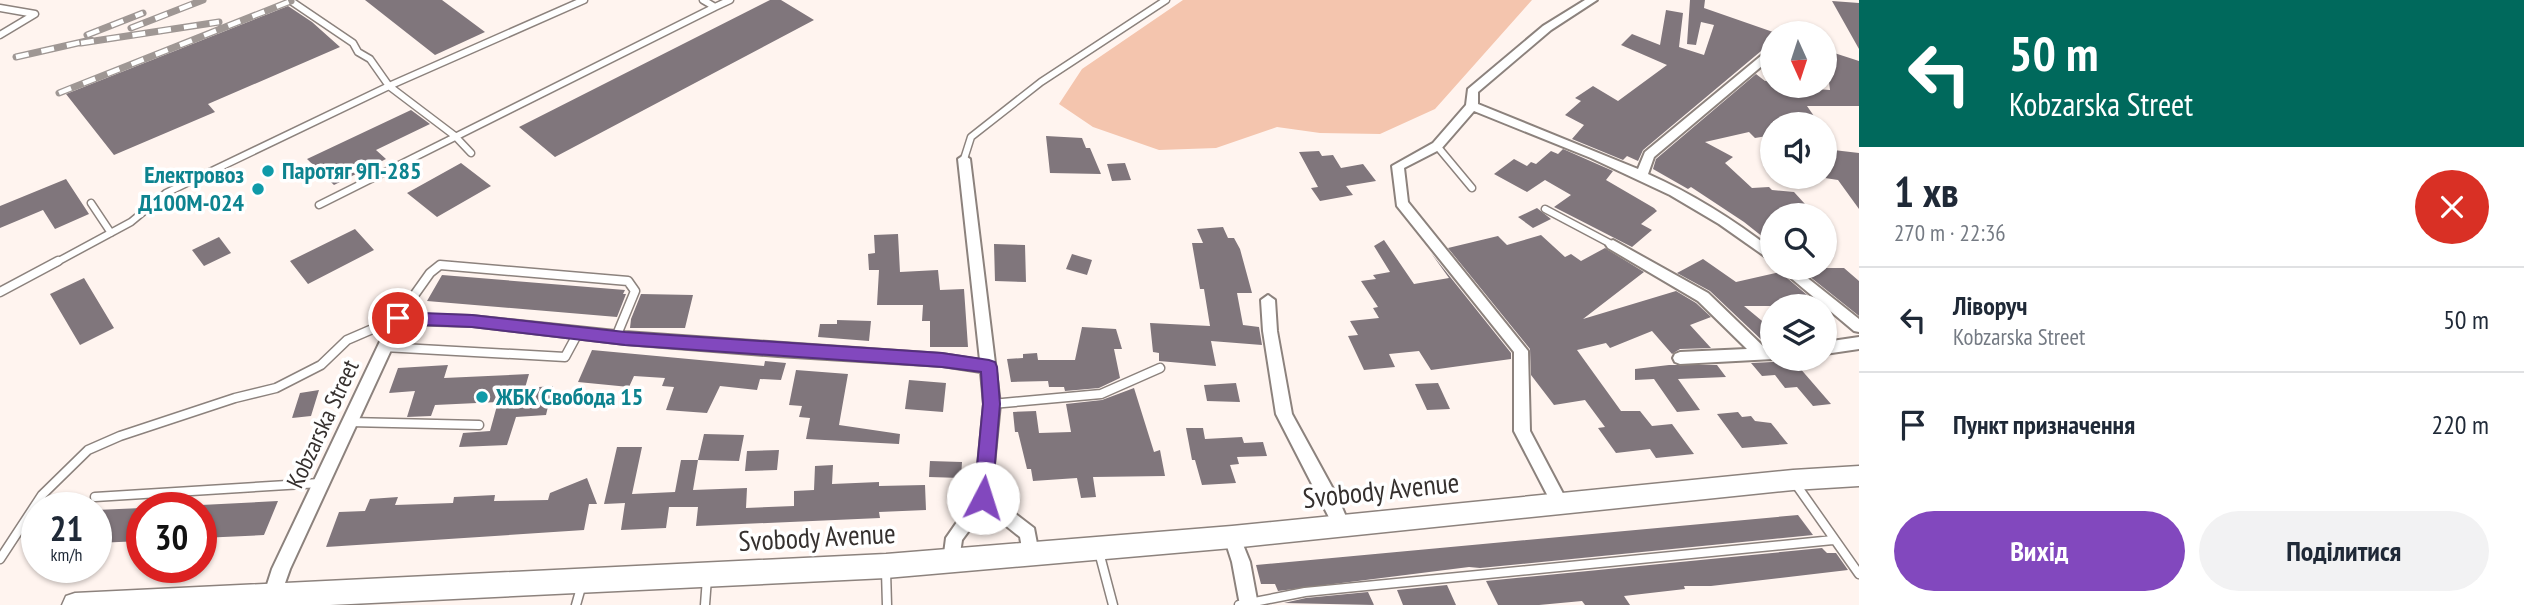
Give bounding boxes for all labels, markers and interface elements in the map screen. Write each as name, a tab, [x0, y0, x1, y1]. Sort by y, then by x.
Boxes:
north arrow	[1760, 21, 1838, 98]
map controls	[1760, 21, 1837, 371]
text: 50 m	[2009, 21, 2098, 85]
icon: left	[1894, 28, 1985, 119]
text: Kobzarska Street	[2009, 83, 2193, 125]
button: sound	[1760, 112, 1837, 189]
place label: Паротяг 9П-285	[282, 155, 421, 186]
place label: Електровоз Д100М-024	[138, 159, 245, 218]
marker: Паротяг 9П-285	[260, 163, 276, 179]
text: 1 хв	[1894, 164, 1959, 219]
button: close	[2415, 170, 2489, 244]
marker: Електровоз Д100М-024	[250, 181, 266, 197]
button: search	[1760, 203, 1837, 280]
text: 270 m · 22:36	[1894, 218, 2006, 247]
pin	[368, 288, 428, 348]
text: Ліворуч	[1953, 289, 2027, 322]
button: layers	[1760, 294, 1837, 371]
icon: arrive	[379, 299, 417, 337]
icon: left	[1894, 301, 1932, 339]
text: 50 m	[2443, 303, 2489, 336]
text: Kobzarska Street	[1953, 322, 2085, 351]
street label: Kobzarska Street	[279, 354, 366, 493]
place label: ЖБК Свобода 15	[495, 381, 643, 412]
marker: ЖБК Свобода 15	[474, 389, 490, 405]
icon: arrive	[1894, 406, 1932, 444]
text: Пункт призначення	[1953, 408, 2135, 441]
text: 220 m	[2431, 408, 2489, 441]
position arrow	[946, 461, 1020, 535]
street label: Svobody Avenue	[1301, 463, 1461, 516]
speed limit sign: 30	[126, 492, 217, 583]
text: 21	[50, 505, 83, 551]
button: Вихід	[1894, 511, 2185, 591]
button: Поділитися	[2199, 511, 2489, 591]
street label: Svobody Avenue	[738, 514, 896, 559]
text: km/h	[51, 543, 82, 566]

